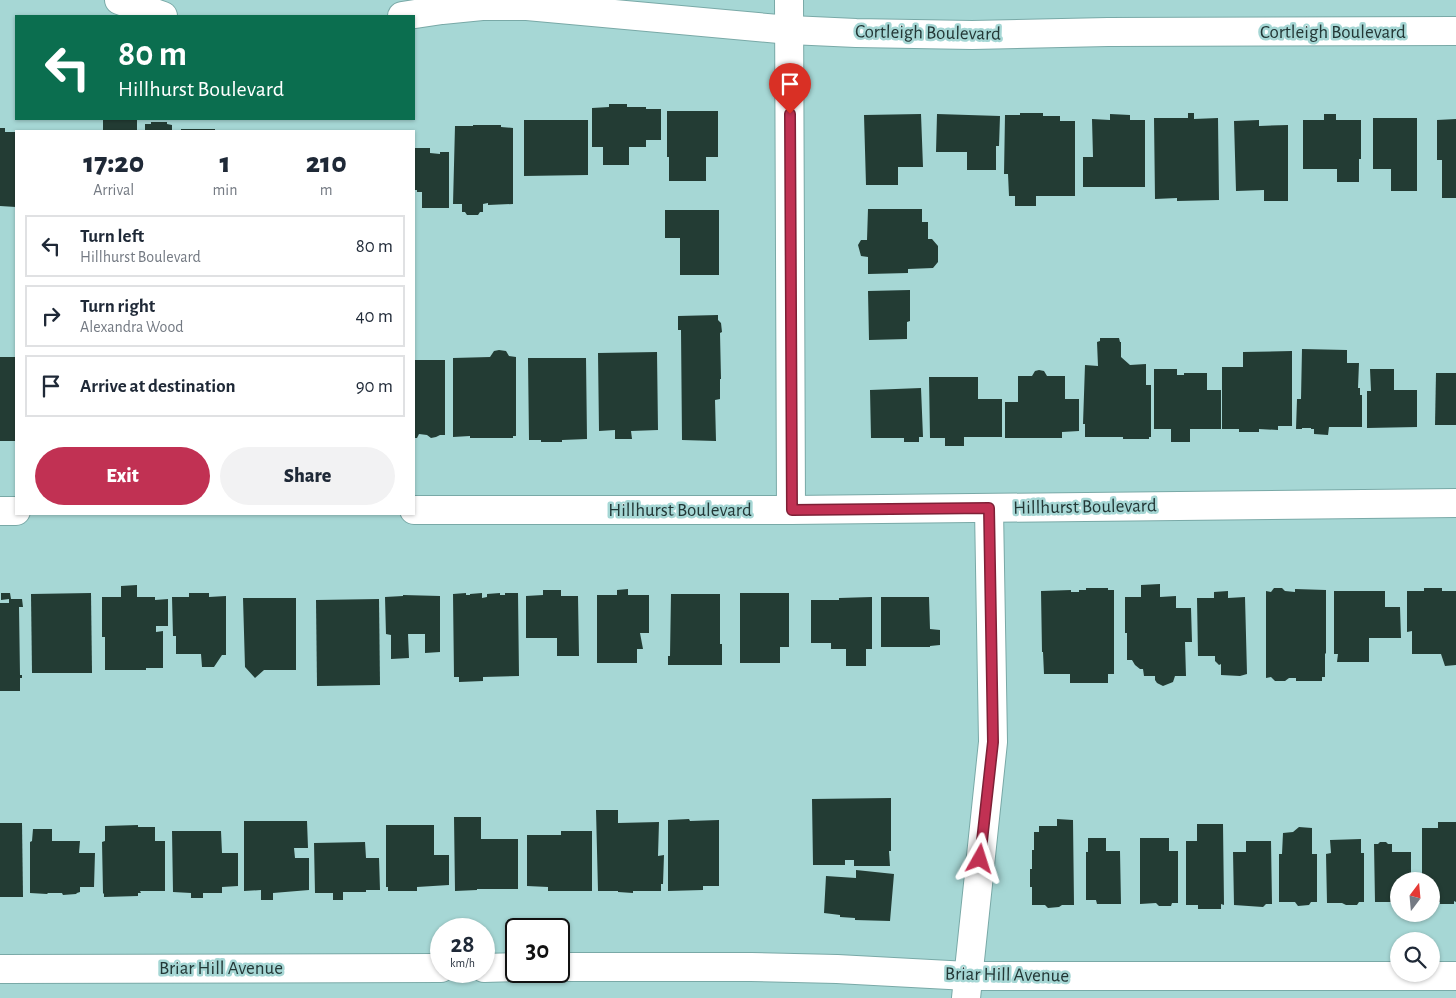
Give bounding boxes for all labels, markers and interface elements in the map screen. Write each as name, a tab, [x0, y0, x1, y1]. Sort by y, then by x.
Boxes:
street label: Cortleigh Boulevard	[855, 22, 1001, 44]
street label: Cortleigh Boulevard	[1260, 23, 1406, 42]
icon: left	[35, 35, 100, 100]
text: 80 m	[118, 37, 187, 72]
pin	[769, 63, 811, 114]
icon: arrive	[776, 70, 804, 98]
text: Hillhurst Boulevard	[118, 78, 284, 100]
text: 17:20	[83, 148, 144, 178]
text: 1	[219, 148, 231, 178]
text: 210	[306, 148, 347, 178]
text: Arrival	[93, 182, 134, 198]
text: min	[213, 182, 237, 198]
text: m	[320, 182, 333, 198]
text: Turn left	[80, 227, 144, 246]
icon: left	[37, 232, 65, 260]
text: 80 m	[356, 237, 393, 256]
text: Hillhurst Boulevard	[80, 249, 201, 265]
text: Turn right	[80, 297, 155, 316]
icon: right	[37, 302, 65, 330]
text: 40 m	[355, 307, 393, 326]
text: Alexandra Wood	[80, 319, 184, 335]
icon: arrive	[37, 372, 65, 400]
text: Arrive at destination	[80, 377, 236, 396]
text: 90 m	[356, 377, 393, 396]
button: Exit	[35, 447, 210, 505]
button: Share	[220, 447, 395, 505]
street label: Hillhurst Boulevard	[1013, 496, 1157, 518]
street label: Hillhurst Boulevard	[608, 501, 752, 520]
position arrow	[953, 832, 1005, 884]
north arrow	[1390, 872, 1440, 922]
map controls	[1390, 872, 1440, 982]
speed limit sign: 30	[505, 918, 570, 983]
text: 28	[450, 932, 475, 957]
button: search	[1390, 932, 1440, 982]
text: km/h	[450, 957, 475, 969]
street label: Briar Hill Avenue	[159, 959, 283, 978]
street label: Briar Hill Avenue	[945, 964, 1069, 986]

